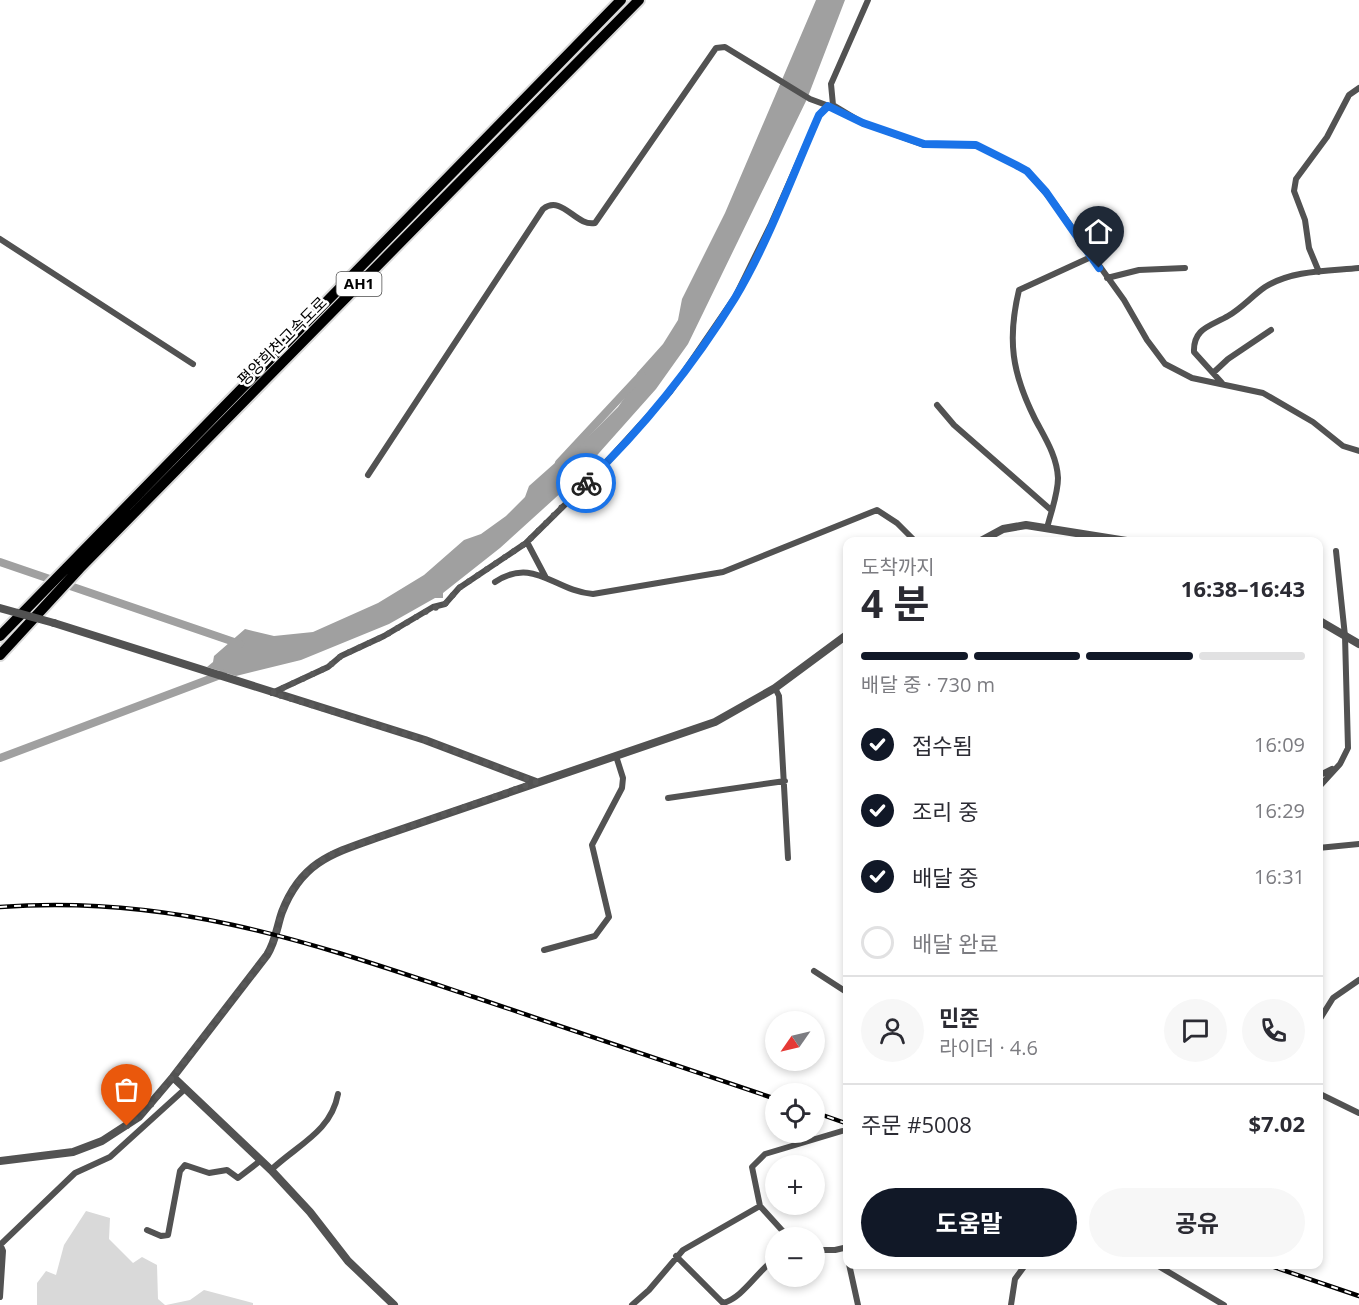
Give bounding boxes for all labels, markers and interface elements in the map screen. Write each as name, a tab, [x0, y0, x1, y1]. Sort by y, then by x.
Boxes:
pin	[1073, 206, 1124, 268]
icon: home	[1082, 215, 1115, 248]
road number: AH1	[336, 272, 382, 296]
street label: 평양희천고속도로	[233, 291, 332, 390]
courier	[556, 453, 616, 513]
icon: bike	[570, 467, 603, 500]
text: 도착까지	[861, 553, 935, 580]
text: 16:38–16:43	[1181, 573, 1305, 603]
text: 4 분	[861, 576, 929, 629]
text: 배달 중 · 730 m	[861, 671, 995, 698]
icon: check	[861, 728, 894, 761]
text: 접수됨	[912, 730, 973, 760]
text: 16:09	[1254, 731, 1305, 758]
icon: check	[861, 794, 894, 827]
text: 조리 중	[912, 796, 978, 826]
text: 16:29	[1254, 797, 1305, 824]
icon: check	[861, 860, 894, 893]
text: 배달 중	[912, 862, 978, 892]
text: 16:31	[1254, 863, 1305, 890]
text: 배달 완료	[912, 928, 999, 958]
button: person	[861, 999, 924, 1062]
button: chat	[1164, 999, 1227, 1062]
button: phone	[1242, 999, 1305, 1062]
text: 민준	[939, 1002, 979, 1032]
north arrow	[765, 1011, 825, 1071]
map controls	[765, 1011, 825, 1287]
text: 라이더 · 4.6	[939, 1034, 1038, 1061]
pin	[101, 1064, 152, 1126]
icon: bag	[110, 1073, 143, 1106]
button: locate	[765, 1083, 825, 1143]
text: $7.02	[1248, 1108, 1305, 1138]
text: 주문 #5008	[861, 1109, 972, 1139]
button: +	[765, 1155, 825, 1215]
button: 도움말	[861, 1188, 1077, 1257]
button: 공유	[1089, 1188, 1305, 1257]
button: −	[765, 1227, 825, 1287]

